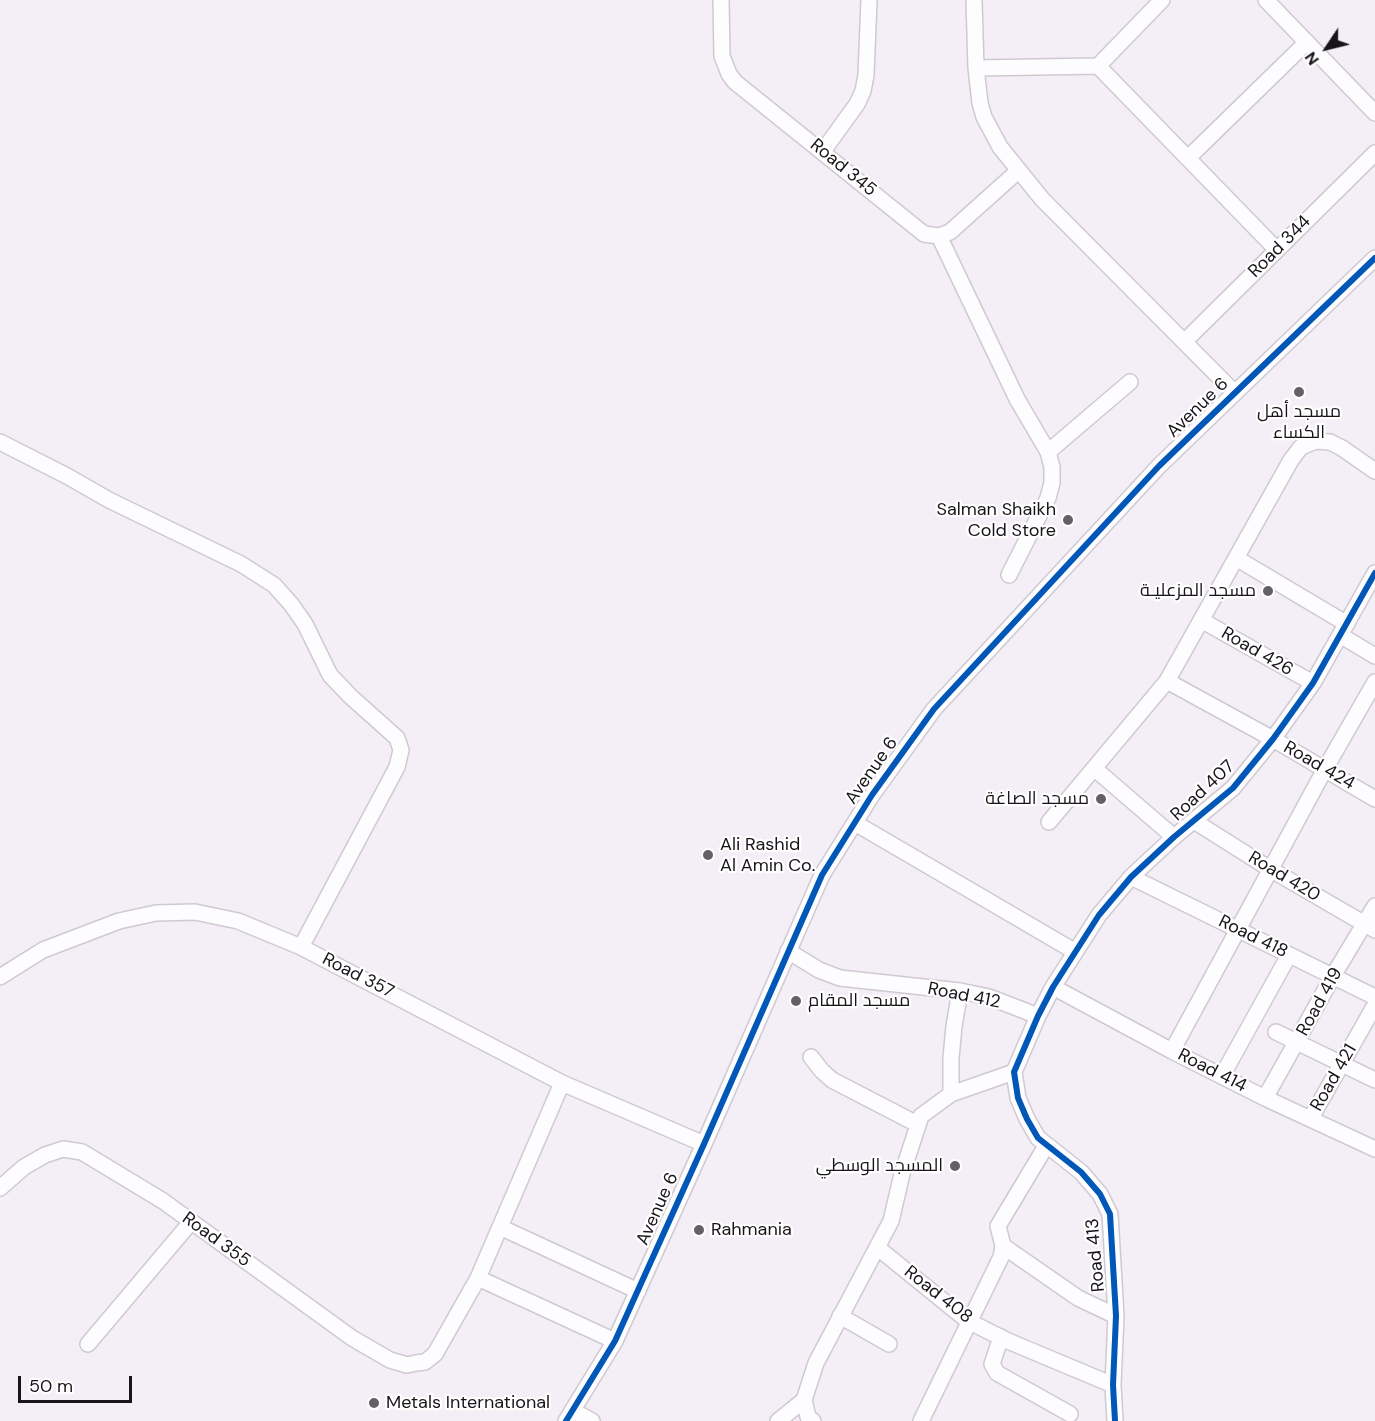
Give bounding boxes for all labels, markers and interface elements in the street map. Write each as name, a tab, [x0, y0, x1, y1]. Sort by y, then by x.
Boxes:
north arrow	[1297, 18, 1357, 78]
text: N	[1300, 48, 1324, 69]
street label: Road 345	[805, 135, 881, 201]
street label: Road 344	[1244, 211, 1316, 283]
street label: Avenue 6	[1163, 373, 1233, 443]
marker: مسجد أهل الكساء	[1292, 385, 1306, 399]
place label: مسجد أهل الكساء	[1257, 401, 1341, 444]
place label: Salman Shaikh Cold Store	[936, 499, 1056, 542]
marker: Salman Shaikh Cold Store	[1061, 513, 1075, 527]
place label: مسجد المزعليـة	[1140, 580, 1256, 602]
marker: مسجد المزعليـة	[1261, 584, 1275, 598]
street label: Road 426	[1217, 623, 1297, 681]
street label: Avenue 6	[841, 733, 903, 809]
street label: Road 424	[1280, 737, 1358, 795]
street label: Road 407	[1167, 756, 1239, 826]
place label: مسجد الصاغة	[985, 788, 1089, 810]
marker: مسجد الصاغة	[1094, 792, 1108, 806]
place label: Ali Rashid Al Amin Co.	[720, 834, 815, 876]
street label: Road 420	[1244, 847, 1324, 907]
marker: Ali Rashid Al Amin Co.	[701, 848, 715, 862]
street label: Road 418	[1215, 911, 1291, 963]
street label: Road 357	[319, 949, 397, 1003]
street label: Road 419	[1292, 964, 1348, 1040]
street label: Road 412	[926, 978, 1002, 1014]
place label: مسجد المقام	[808, 990, 910, 1012]
marker: مسجد المقام	[789, 994, 803, 1008]
street label: Road 421	[1306, 1041, 1362, 1115]
street label: Road 414	[1174, 1045, 1250, 1097]
place label: المسجد الوسطي	[816, 1155, 943, 1177]
marker: المسجد الوسطي	[948, 1159, 962, 1173]
street label: Avenue 6	[632, 1169, 684, 1249]
street label: Road 355	[178, 1208, 254, 1272]
street label: Road 413	[1082, 1217, 1110, 1293]
place label: Rahmania	[711, 1219, 792, 1241]
marker: Rahmania	[692, 1223, 706, 1237]
street label: Road 408	[899, 1262, 977, 1328]
scale bar	[21, 1364, 135, 1402]
text: 50 m	[29, 1374, 73, 1398]
place label: Metals International	[386, 1392, 550, 1414]
marker: Metals International	[367, 1396, 381, 1410]

